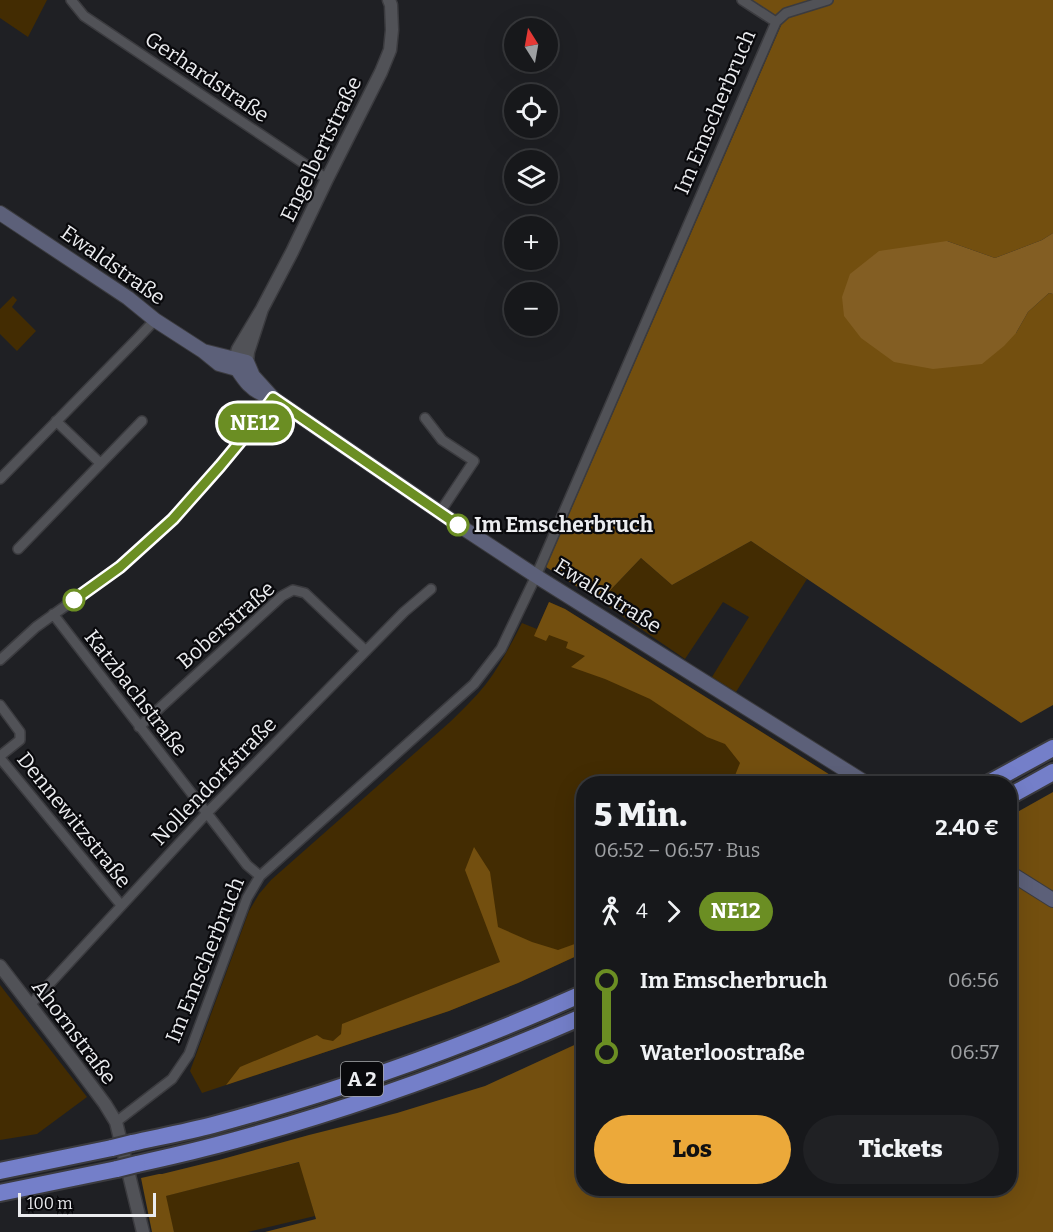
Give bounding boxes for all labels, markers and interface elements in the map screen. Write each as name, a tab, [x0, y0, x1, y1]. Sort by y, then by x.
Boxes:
north arrow	[504, 18, 558, 72]
map controls	[504, 18, 558, 336]
street label: Gerhardstraße	[140, 26, 274, 128]
street label: Im Emscherbruch	[669, 26, 761, 198]
street label: Engelbertstraße	[275, 72, 367, 226]
button: locate	[504, 84, 558, 138]
button: layers	[504, 150, 558, 204]
button: +	[504, 216, 558, 270]
street label: Ewaldstraße	[56, 220, 170, 310]
button: −	[504, 282, 558, 336]
line badge: NE12	[213, 404, 297, 442]
text: NE12	[230, 410, 280, 436]
place label: Im Emscherbruch	[474, 512, 654, 538]
marker: Im Emscherbruch	[447, 514, 469, 536]
street label: Ewaldstraße	[550, 553, 666, 639]
street label: Boberstraße	[172, 576, 280, 674]
unlabelled marker	[63, 589, 85, 611]
street label: Katzbachstraße	[79, 625, 193, 761]
street label: Nollendorfstraße	[146, 711, 282, 851]
street label: Dennewitzstraße	[11, 747, 137, 893]
text: 5 Min.	[594, 795, 687, 835]
text: 2.40 €	[935, 814, 999, 841]
text: 06:52 – 06:57 · Bus	[594, 838, 760, 862]
street label: Im Emscherbruch	[160, 873, 250, 1047]
icon: walk	[594, 895, 627, 928]
icon: forward	[657, 895, 690, 928]
text: NE12	[711, 898, 761, 924]
text: 4	[636, 899, 648, 923]
text: Im Emscherbruch	[640, 967, 827, 994]
text: 06:56	[948, 968, 999, 992]
street label: Ahornstraße	[26, 974, 122, 1090]
text: Waterloostraße	[640, 1039, 805, 1066]
text: 06:57	[950, 1040, 999, 1064]
road number: A 2	[341, 1062, 383, 1096]
button: Los	[594, 1115, 791, 1184]
button: Tickets	[803, 1115, 999, 1184]
scale bar	[18, 1190, 156, 1218]
text: 100 m	[27, 1194, 72, 1213]

